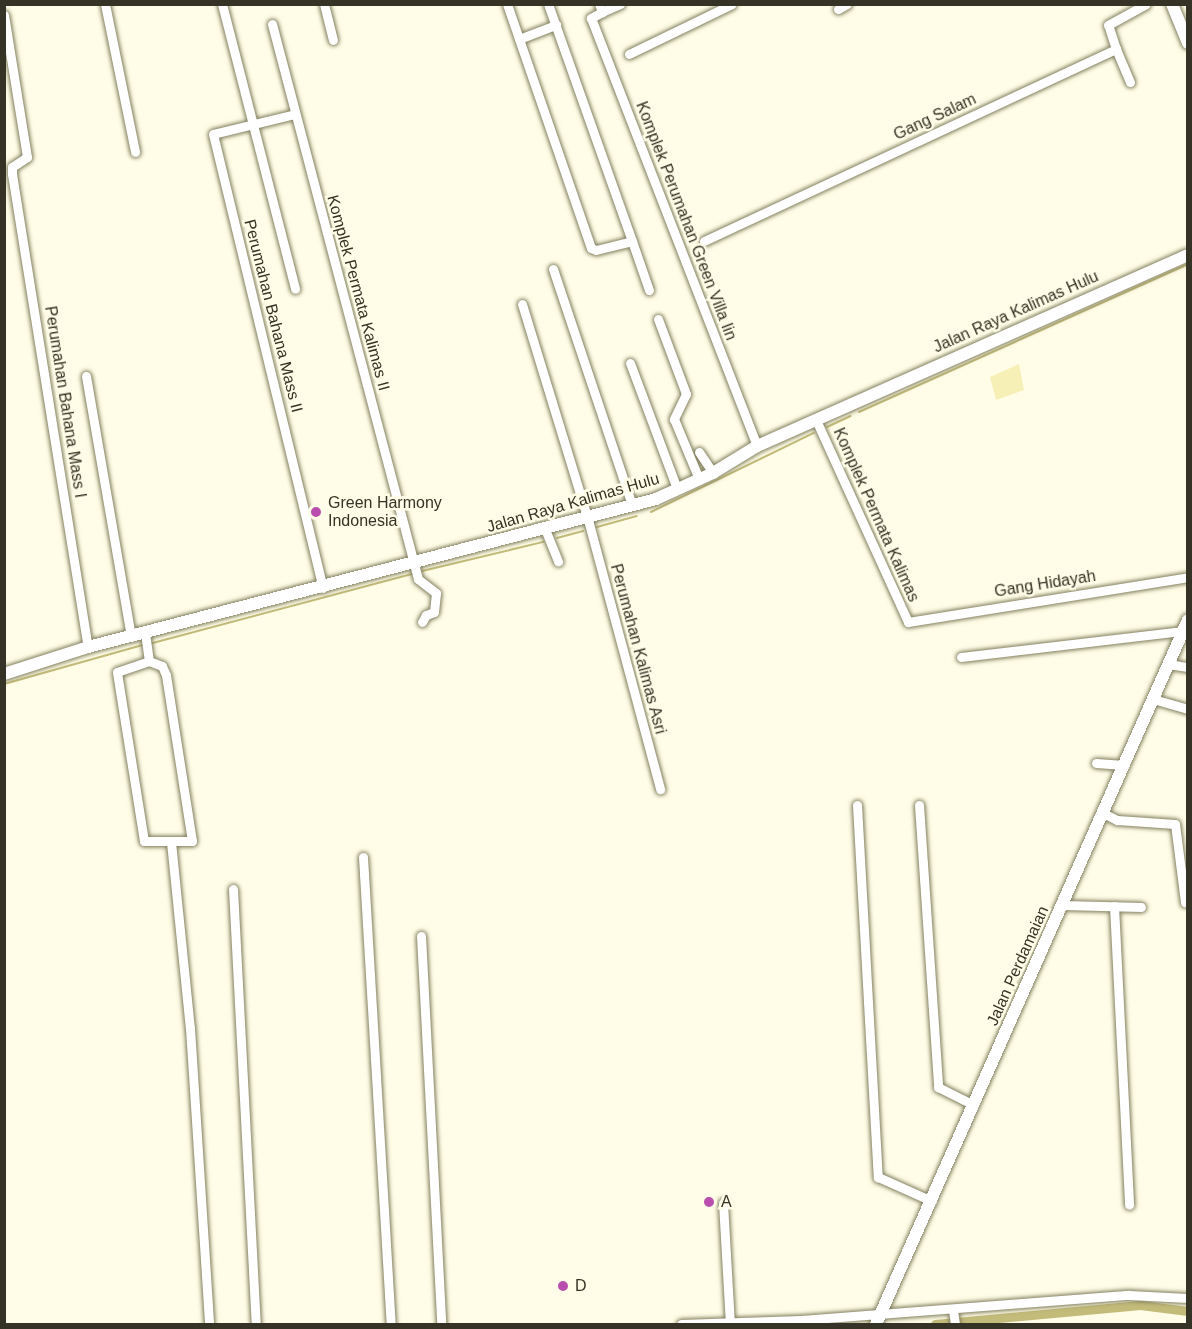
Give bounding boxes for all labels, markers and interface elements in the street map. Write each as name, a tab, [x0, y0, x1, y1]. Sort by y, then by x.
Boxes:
street label: Gang Salam	[891, 90, 979, 144]
street label: Komplek Perumahan Green Villa Iin	[632, 99, 740, 343]
street label: Komplek Permata Kalimas II	[323, 193, 393, 393]
street label: Perumahan Bahana Mass II	[240, 217, 306, 415]
street label: Jalan Raya Kalimas Hulu	[930, 267, 1102, 357]
street label: Perumahan Bahana Mass I	[40, 305, 90, 499]
street label: Komplek Permata Kalimas	[829, 425, 923, 605]
street label: Jalan Raya Kalimas Hulu	[484, 469, 662, 537]
place label: Green Harmony Indonesia	[328, 493, 442, 531]
marker: Green Harmony Indonesia	[309, 505, 323, 519]
street label: Perumahan Kalimas Asri	[606, 561, 670, 737]
street label: Gang Hidayah	[993, 567, 1097, 601]
street label: Jalan Perdamaian	[983, 903, 1053, 1029]
place label: A	[721, 1192, 732, 1212]
marker: A	[702, 1195, 716, 1209]
place label: D	[575, 1276, 587, 1296]
marker: D	[556, 1279, 570, 1293]

